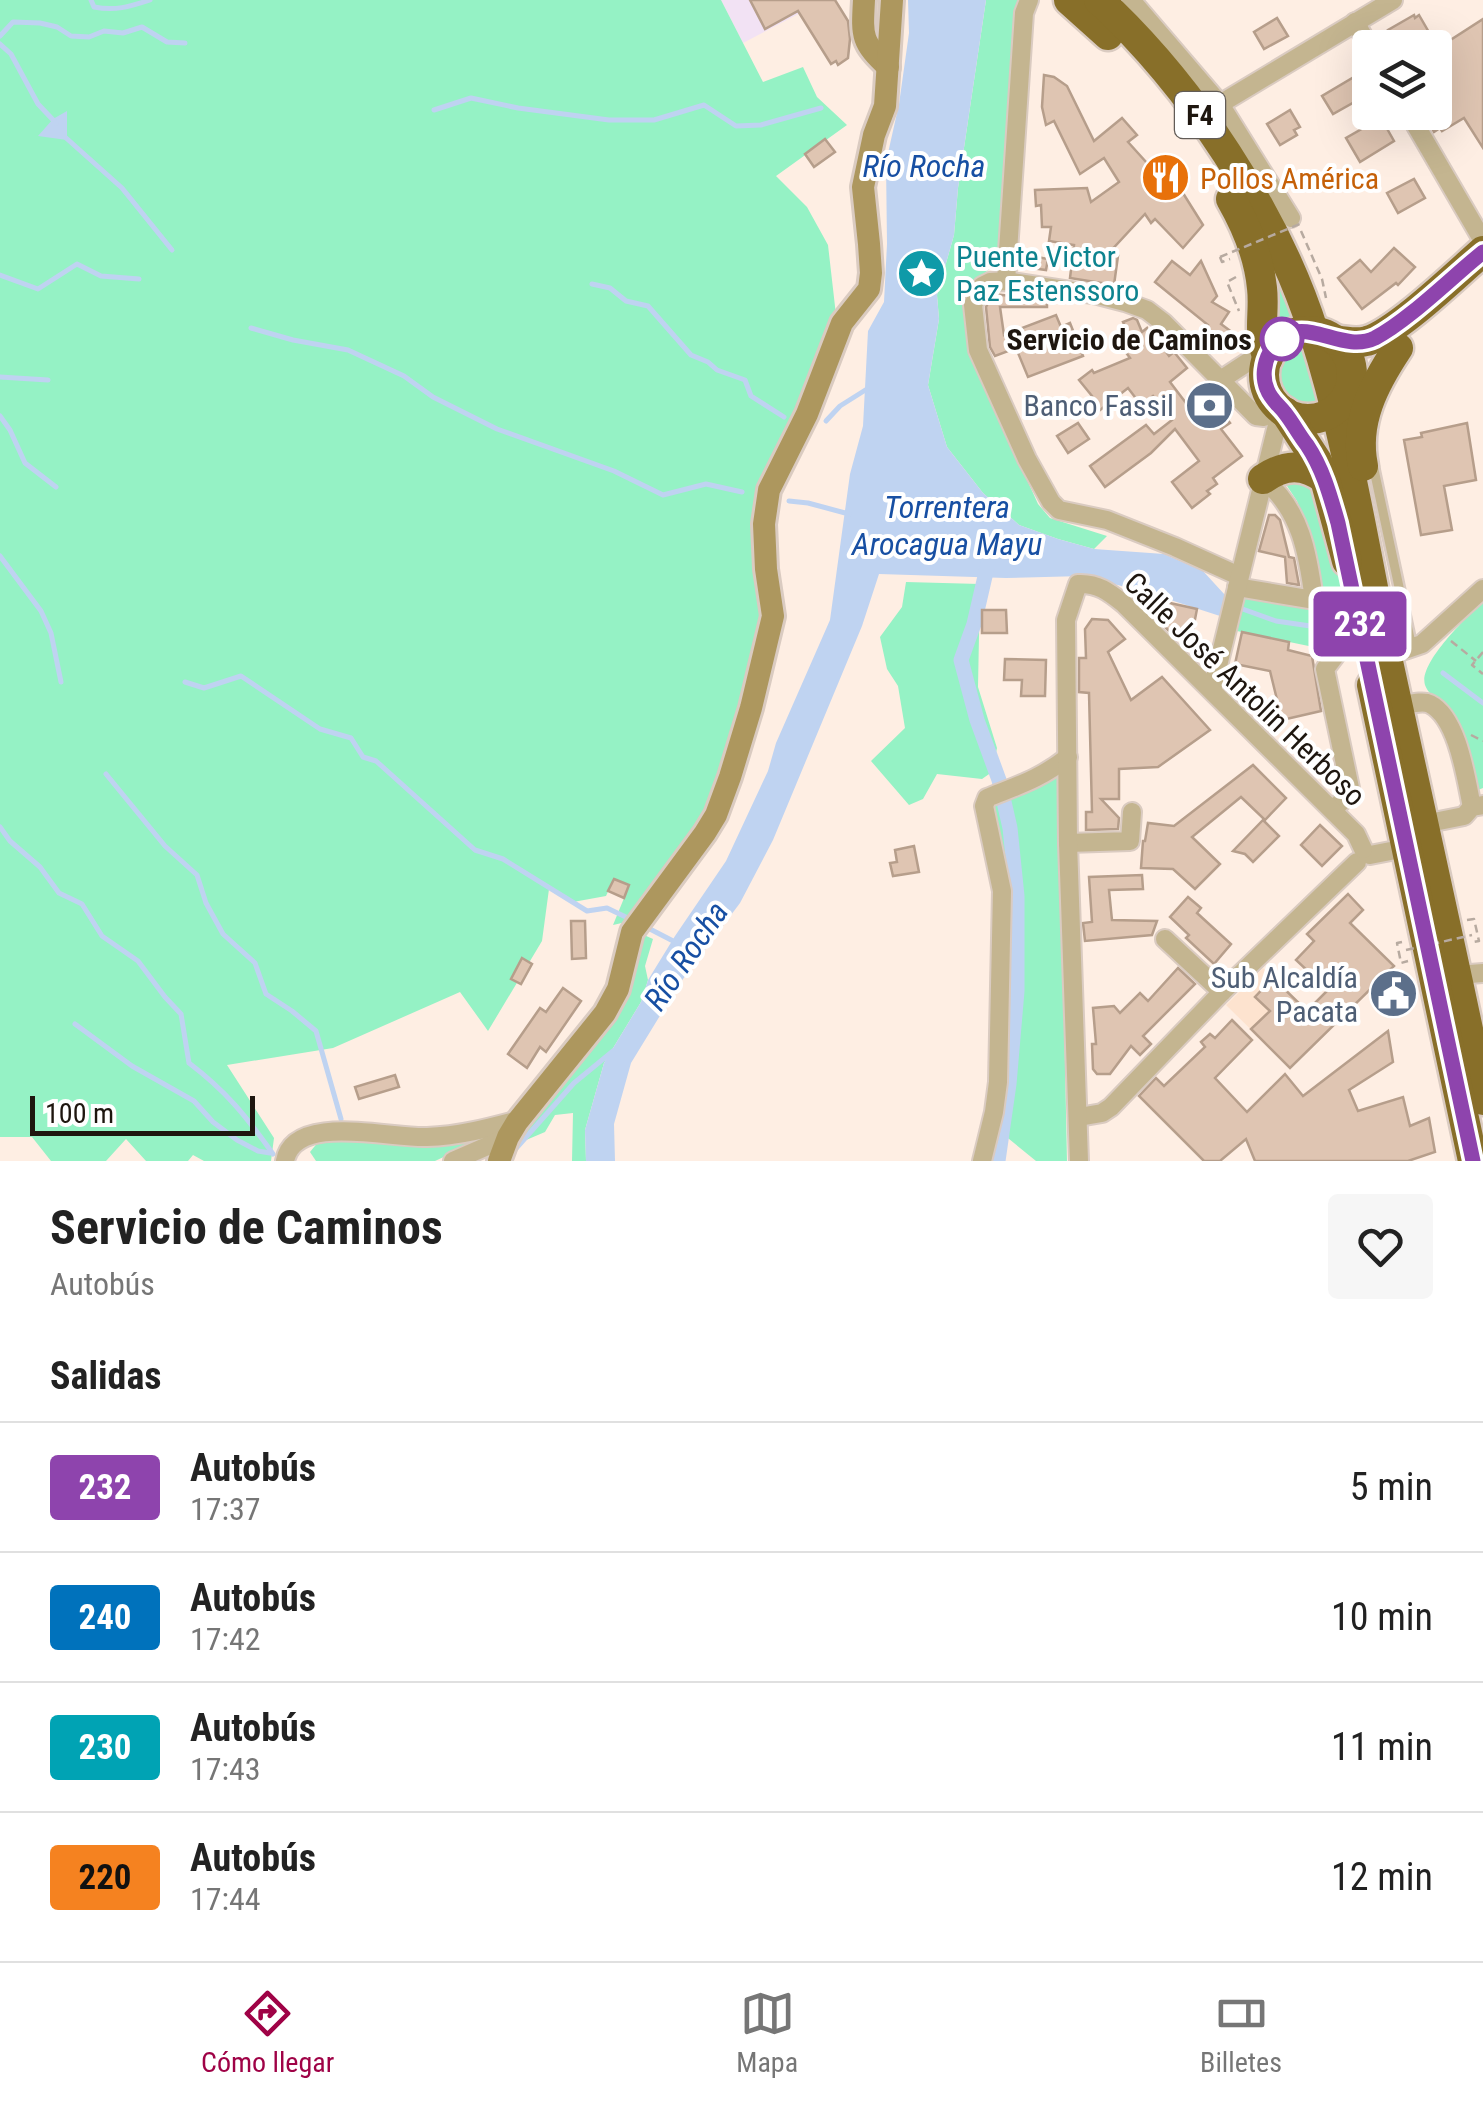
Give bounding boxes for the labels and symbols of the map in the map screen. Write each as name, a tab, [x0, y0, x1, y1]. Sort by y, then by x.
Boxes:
road number: F4	[1175, 92, 1225, 138]
water label: Río Rocha	[863, 147, 985, 185]
restaurant icon: Pollos América	[1139, 152, 1191, 204]
place label: Pollos América	[1200, 161, 1379, 196]
place label: Puente Victor Paz Estenssoro	[956, 239, 1139, 308]
place icon: Puente Victor Paz Estenssoro	[895, 247, 947, 299]
marker: Servicio de Caminos	[1261, 318, 1303, 360]
place label: Servicio de Caminos	[1007, 322, 1252, 357]
bank icon: Banco Fassil	[1183, 379, 1235, 431]
place label: Banco Fassil	[1023, 388, 1174, 423]
water label: Torrentera Arocagua Mayu	[850, 488, 1042, 563]
street label: Calle José Antolin Herboso	[1117, 565, 1373, 813]
line badge: 232	[1302, 592, 1418, 656]
water label: Río Rocha	[636, 894, 736, 1018]
place label: Sub Alcaldía Pacata	[1211, 960, 1358, 1029]
public building icon: Sub Alcaldía Pacata	[1367, 968, 1419, 1020]
scale bar	[30, 1091, 255, 1136]

